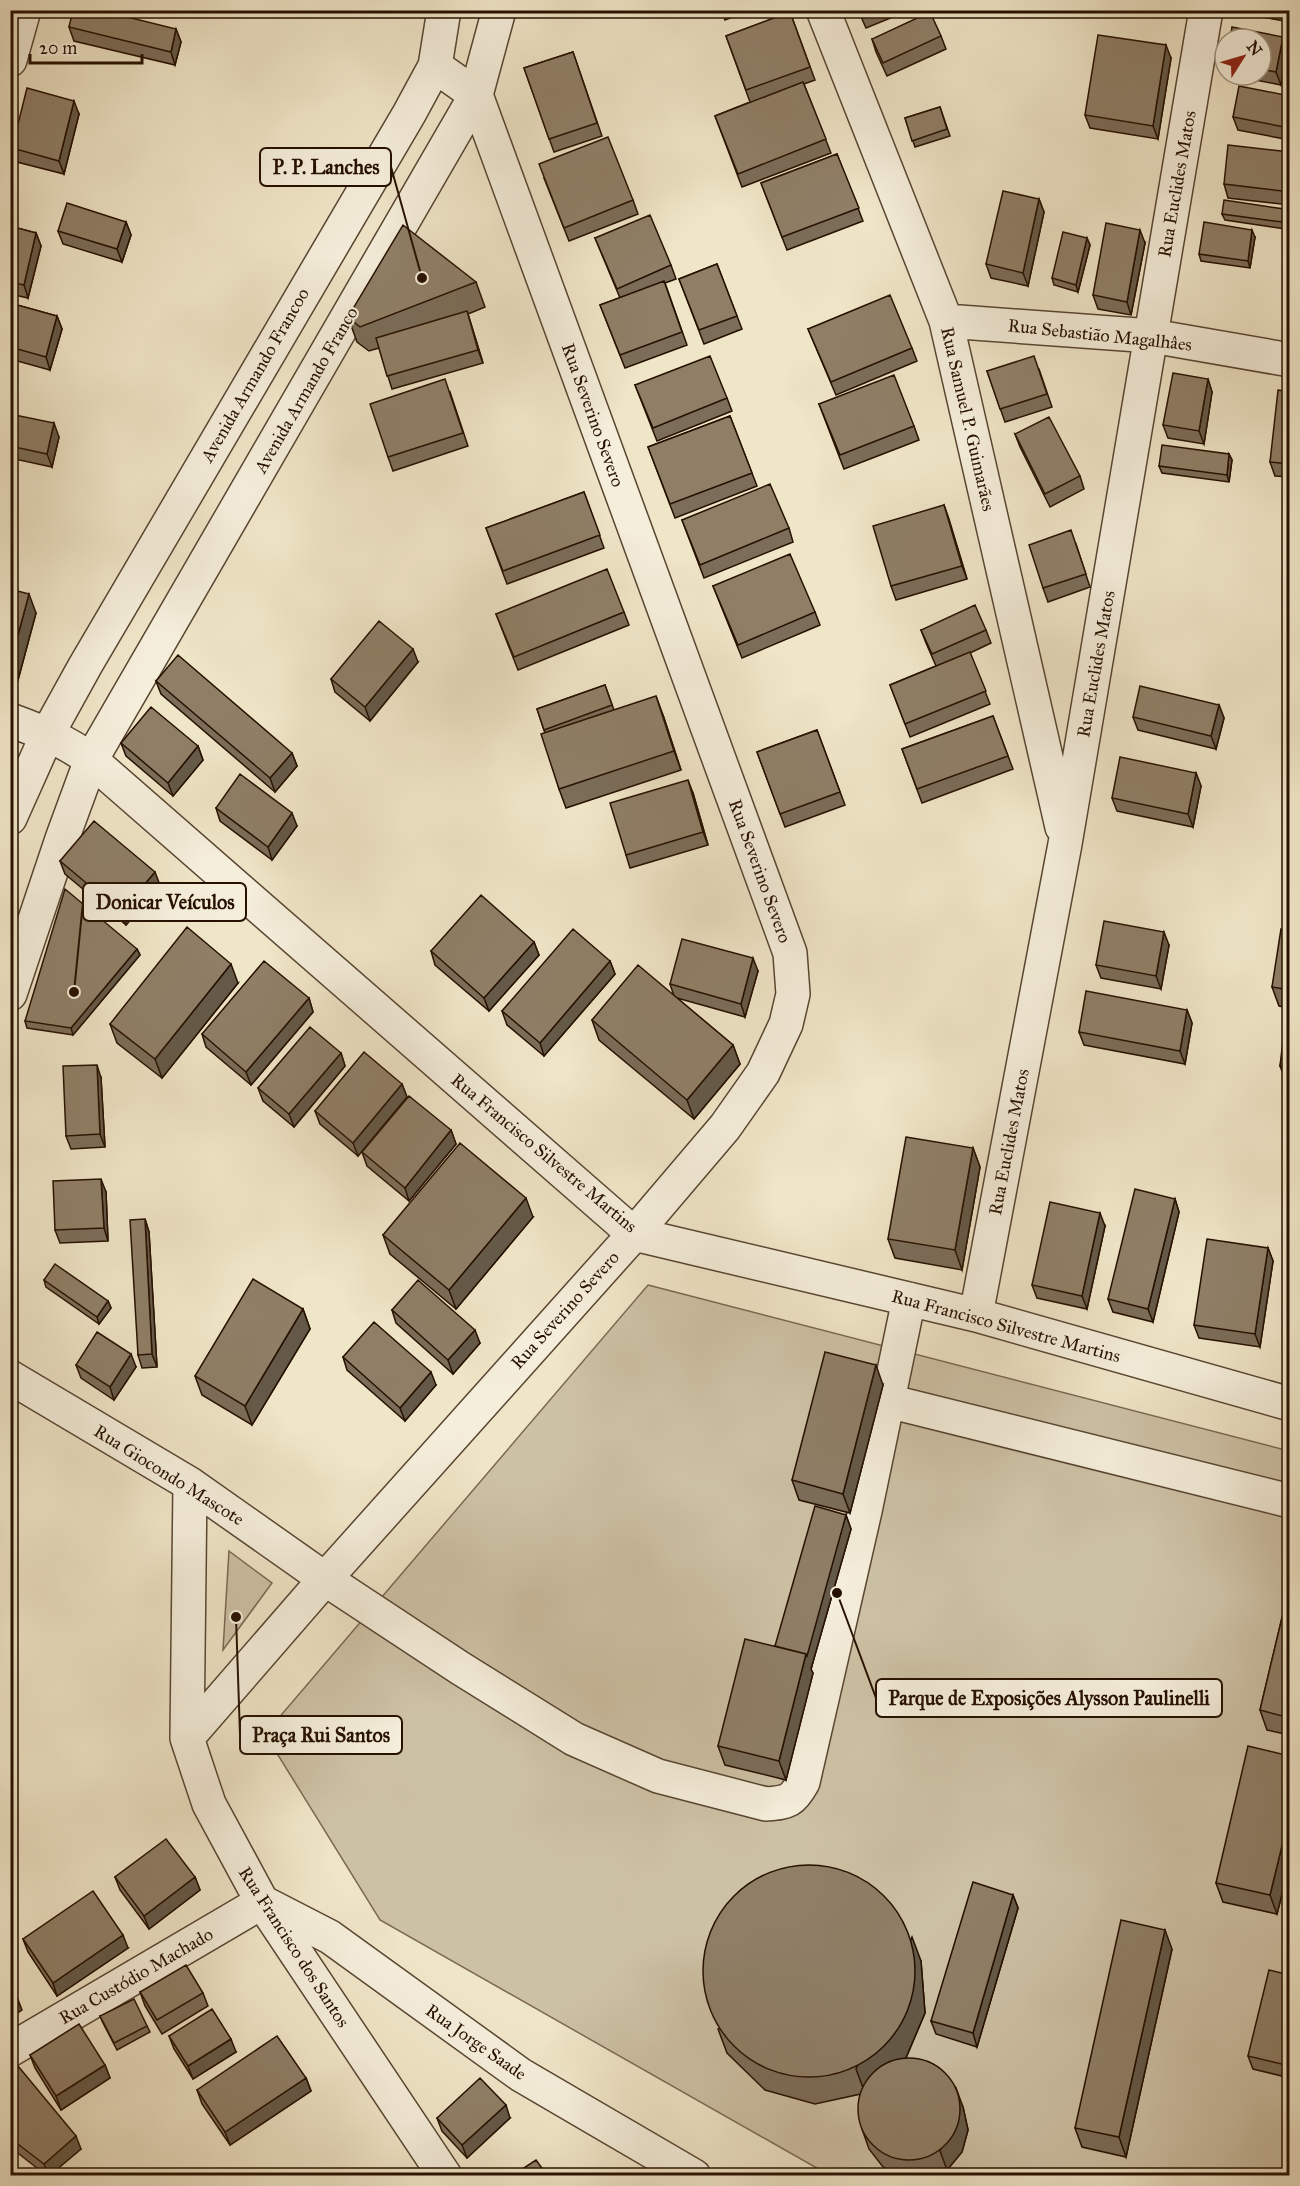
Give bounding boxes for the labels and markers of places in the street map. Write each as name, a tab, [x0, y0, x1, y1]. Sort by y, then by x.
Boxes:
callout: P. P. Lanches	[260, 148, 391, 186]
callout: Donicar Veículos	[83, 883, 246, 921]
callout: Parque de Exposições Alysson Paulinelli	[876, 1679, 1222, 1717]
callout: Praça Rui Santos	[240, 1716, 402, 1754]

